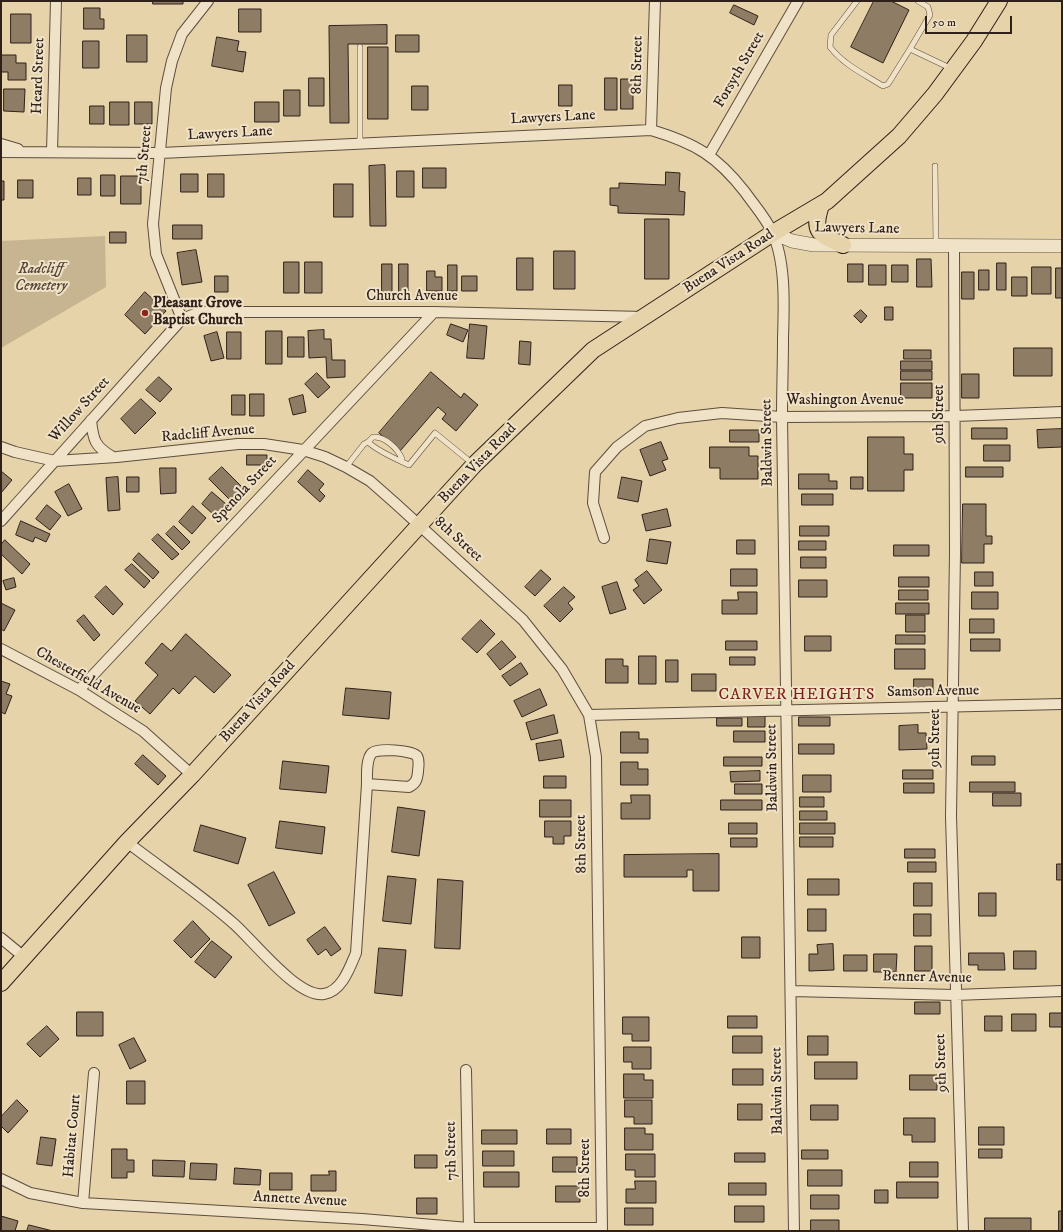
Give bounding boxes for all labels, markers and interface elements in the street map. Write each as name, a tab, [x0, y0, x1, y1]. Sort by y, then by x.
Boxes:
scale bar	[927, 8, 1014, 34]
text: 50 m	[932, 15, 956, 30]
street label: Forsyth Street	[711, 29, 769, 111]
street label: 8th Street	[628, 35, 648, 95]
street label: Heard Street	[29, 37, 49, 115]
street label: Lawyers Lane	[510, 107, 596, 129]
street label: Lawyers Lane	[187, 123, 273, 145]
street label: 7th Street	[133, 125, 157, 185]
street label: Lawyers Lane	[814, 219, 900, 239]
street label: Buena Vista Road	[680, 226, 778, 298]
park label: Radcliff Cemetery	[15, 261, 67, 296]
street label: Church Avenue	[366, 288, 458, 306]
place label: Pleasant Grove Baptist Church	[153, 295, 243, 330]
marker: Pleasant Grove Baptist Church	[140, 308, 150, 318]
street label: Willow Street	[46, 373, 114, 447]
street label: 9th Street	[931, 385, 949, 443]
street label: Washington Avenue	[786, 392, 904, 410]
street label: Baldwin Street	[758, 399, 778, 487]
street label: Buena Vista Road	[435, 420, 521, 508]
street label: Radcliff Avenue	[161, 421, 255, 447]
street label: Spenola Street	[209, 452, 281, 528]
street label: 8th Street	[430, 514, 486, 566]
street label: Chesterfield Avenue	[32, 644, 144, 718]
street label: Buena Vista Road	[216, 657, 300, 747]
street label: Samson Avenue	[887, 682, 979, 702]
district label: CARVER HEIGHTS	[718, 686, 876, 706]
street label: 9th Street	[927, 709, 945, 767]
street label: Baldwin Street	[763, 724, 783, 812]
street label: 8th Street	[572, 814, 592, 874]
street label: Benner Avenue	[882, 968, 972, 988]
street label: 9th Street	[932, 1033, 952, 1093]
street label: Baldwin Street	[768, 1047, 788, 1135]
street label: Habitat Court	[60, 1093, 86, 1179]
street label: 7th Street	[442, 1121, 462, 1181]
street label: 8th Street	[577, 1139, 595, 1197]
street label: Annette Avenue	[253, 1189, 347, 1211]

